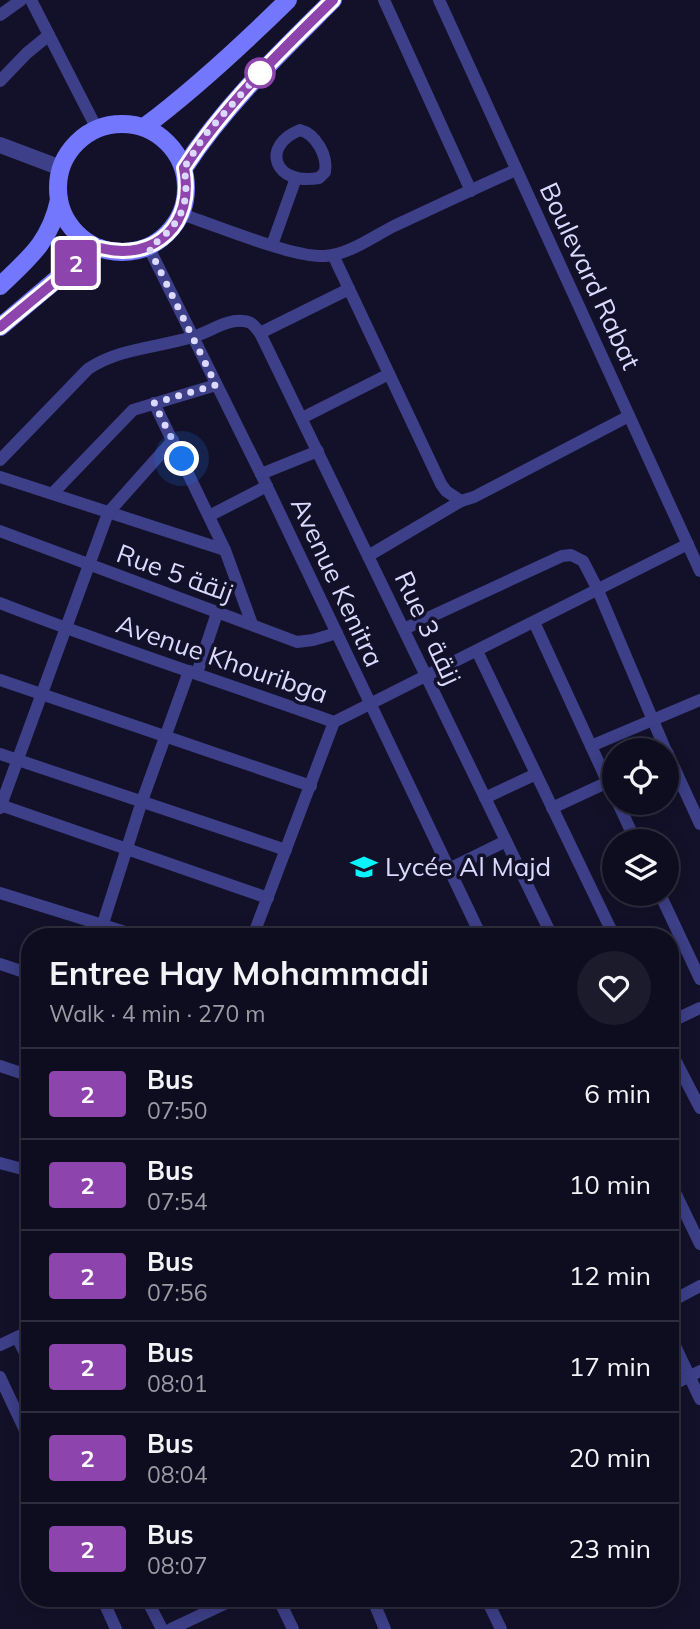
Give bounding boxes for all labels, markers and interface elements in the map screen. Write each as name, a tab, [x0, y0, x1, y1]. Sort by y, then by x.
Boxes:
unlabelled marker	[245, 58, 275, 88]
street label: Boulevard Rabat	[533, 177, 648, 374]
line badge: 2	[53, 240, 99, 286]
text: 2	[69, 248, 83, 278]
your location	[164, 441, 199, 476]
street label: Avenue Kenitra	[284, 492, 391, 672]
street label: Rue 5 زنقة	[112, 536, 238, 609]
street label: Rue 3 زنقة	[388, 566, 469, 690]
street label: Avenue Khouribga	[112, 607, 332, 710]
map controls	[602, 738, 679, 906]
button: locate	[602, 738, 679, 815]
button: layers	[602, 829, 679, 906]
place label: Lycée Al Majd	[385, 850, 551, 883]
school or university icon: Lycée Al Majd	[349, 852, 379, 882]
button: heart	[577, 951, 651, 1025]
text: Entree Hay Mohammadi	[49, 952, 429, 993]
text: Walk · 4 min · 270 m	[49, 999, 266, 1028]
text: Bus	[147, 1063, 193, 1096]
text: 6 min	[584, 1077, 651, 1110]
text: 2	[80, 1079, 95, 1109]
text: 07:50	[147, 1096, 207, 1125]
text: Bus	[147, 1154, 193, 1187]
text: 10 min	[569, 1168, 651, 1201]
text: 2	[80, 1170, 95, 1200]
text: 07:54	[147, 1187, 207, 1216]
text: Bus	[147, 1245, 193, 1278]
text: 12 min	[569, 1259, 651, 1292]
text: 2	[80, 1261, 95, 1291]
text: 07:56	[147, 1278, 207, 1307]
text: Bus	[147, 1336, 193, 1369]
text: 17 min	[569, 1350, 651, 1383]
text: 2	[80, 1352, 95, 1382]
text: 08:01	[147, 1369, 207, 1398]
text: Bus	[147, 1427, 193, 1460]
text: 20 min	[569, 1441, 651, 1474]
text: 2	[80, 1443, 95, 1473]
text: 08:04	[147, 1460, 207, 1489]
text: Bus	[147, 1518, 193, 1551]
text: 23 min	[569, 1532, 651, 1565]
text: 2	[80, 1534, 95, 1564]
text: 08:07	[147, 1551, 207, 1580]

